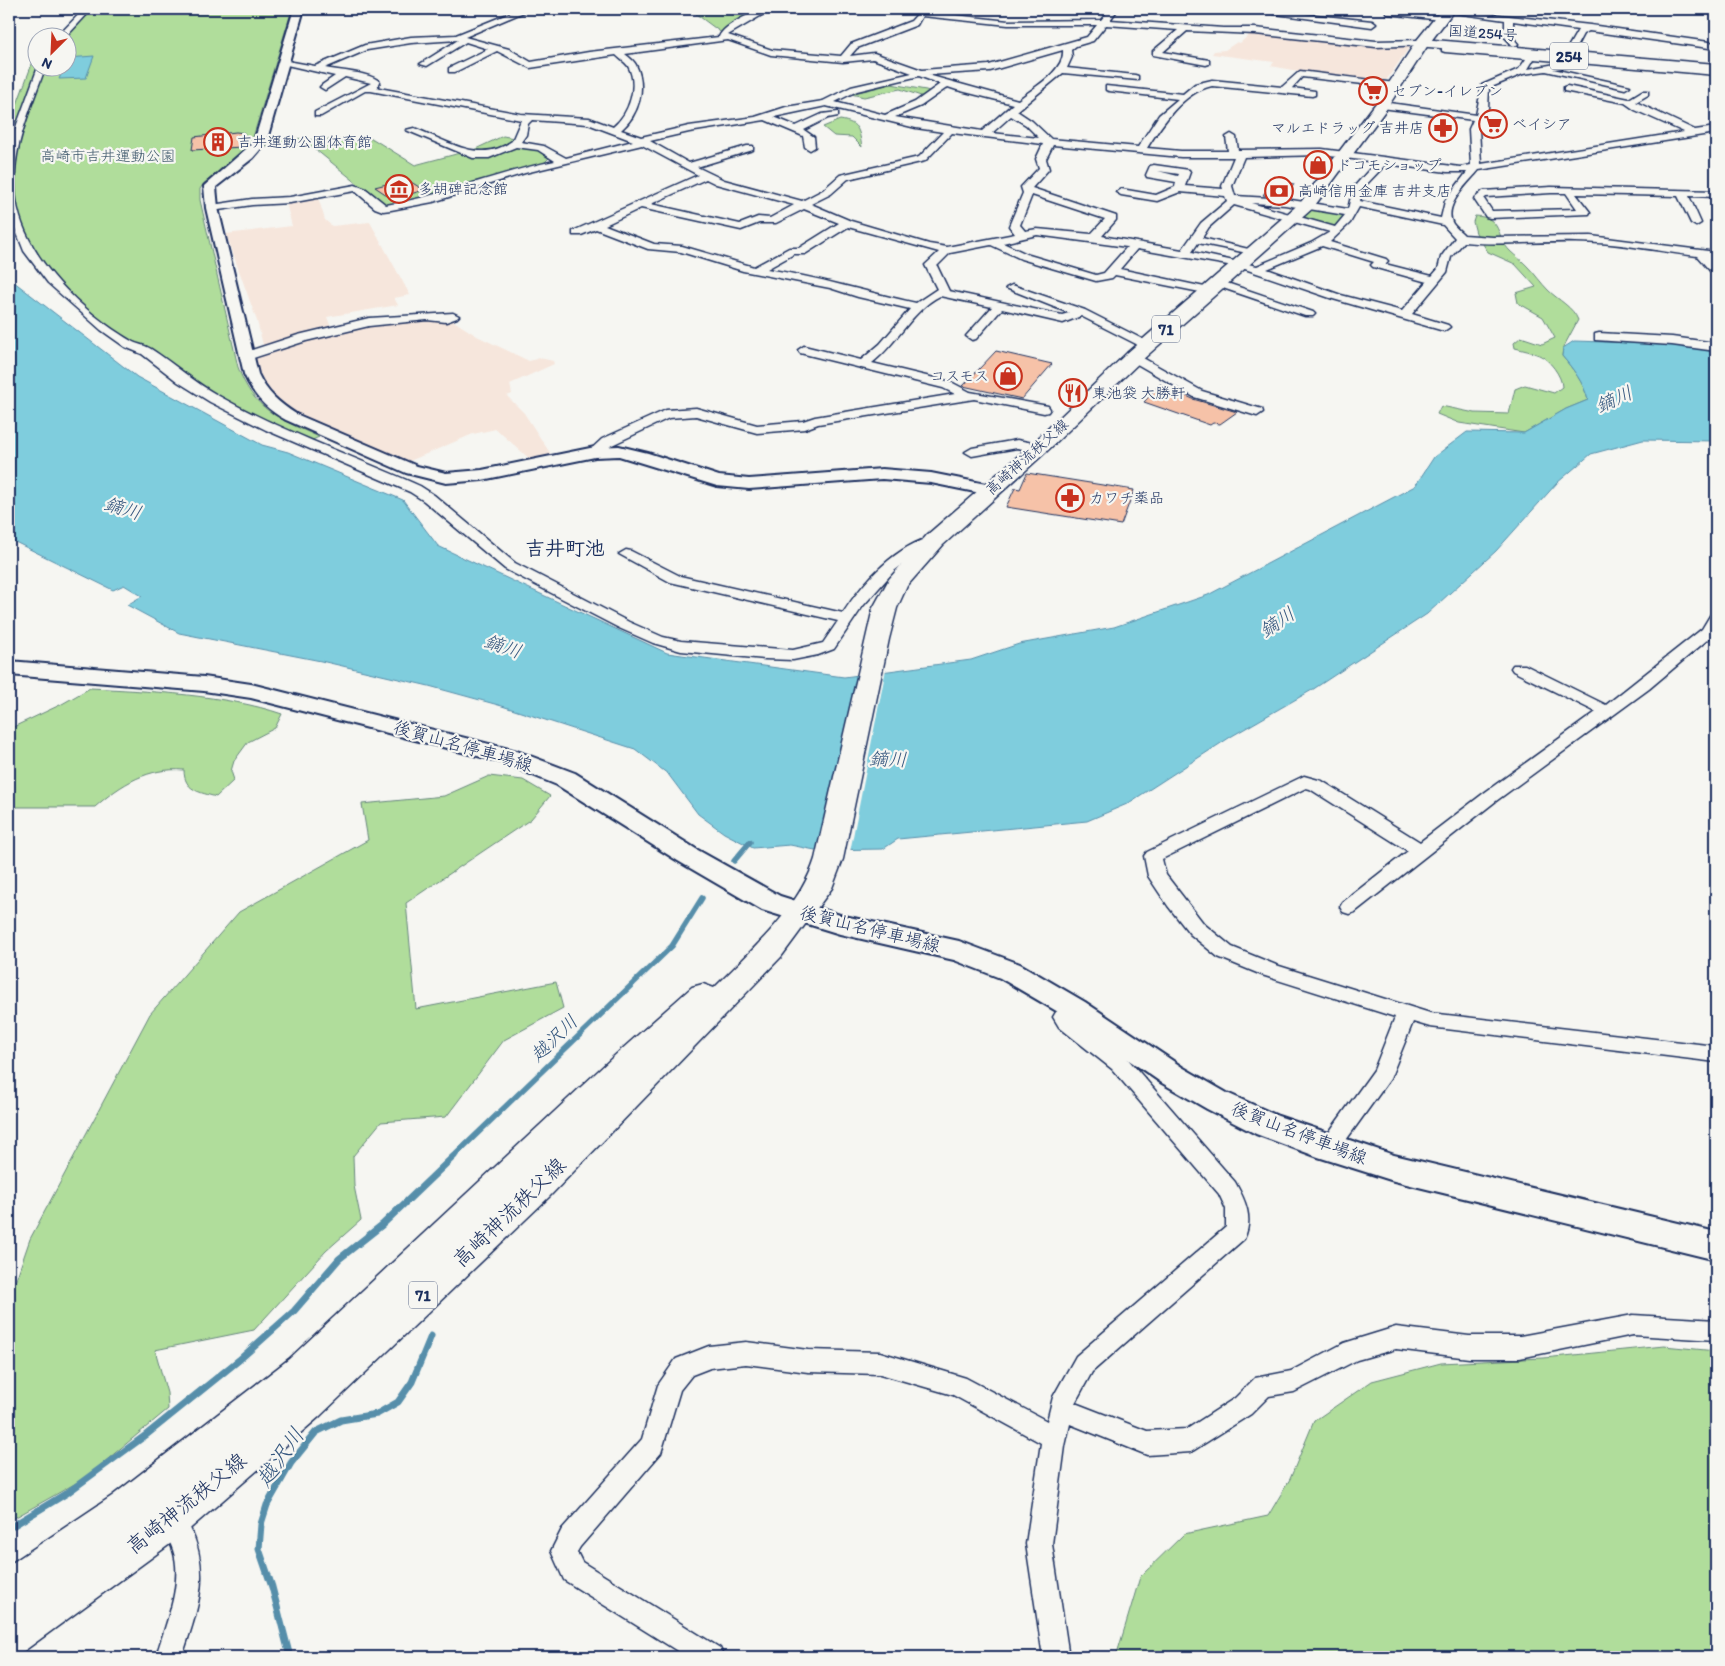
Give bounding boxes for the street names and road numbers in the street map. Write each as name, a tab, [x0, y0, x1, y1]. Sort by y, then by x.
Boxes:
street label: 国道254号	[1448, 22, 1518, 44]
road number: 254	[1550, 42, 1588, 70]
road number: 71	[1152, 316, 1180, 342]
street label: 高崎神流秩父線	[982, 415, 1072, 499]
street label: 後賀山名停車場線	[391, 716, 535, 776]
street label: 後賀山名停車場線	[797, 901, 943, 957]
street label: 後賀山名停車場線	[1228, 1097, 1370, 1169]
street label: 高崎神流秩父線	[447, 1152, 571, 1272]
road number: 71	[409, 1282, 437, 1308]
street label: 高崎神流秩父線	[121, 1447, 251, 1559]

